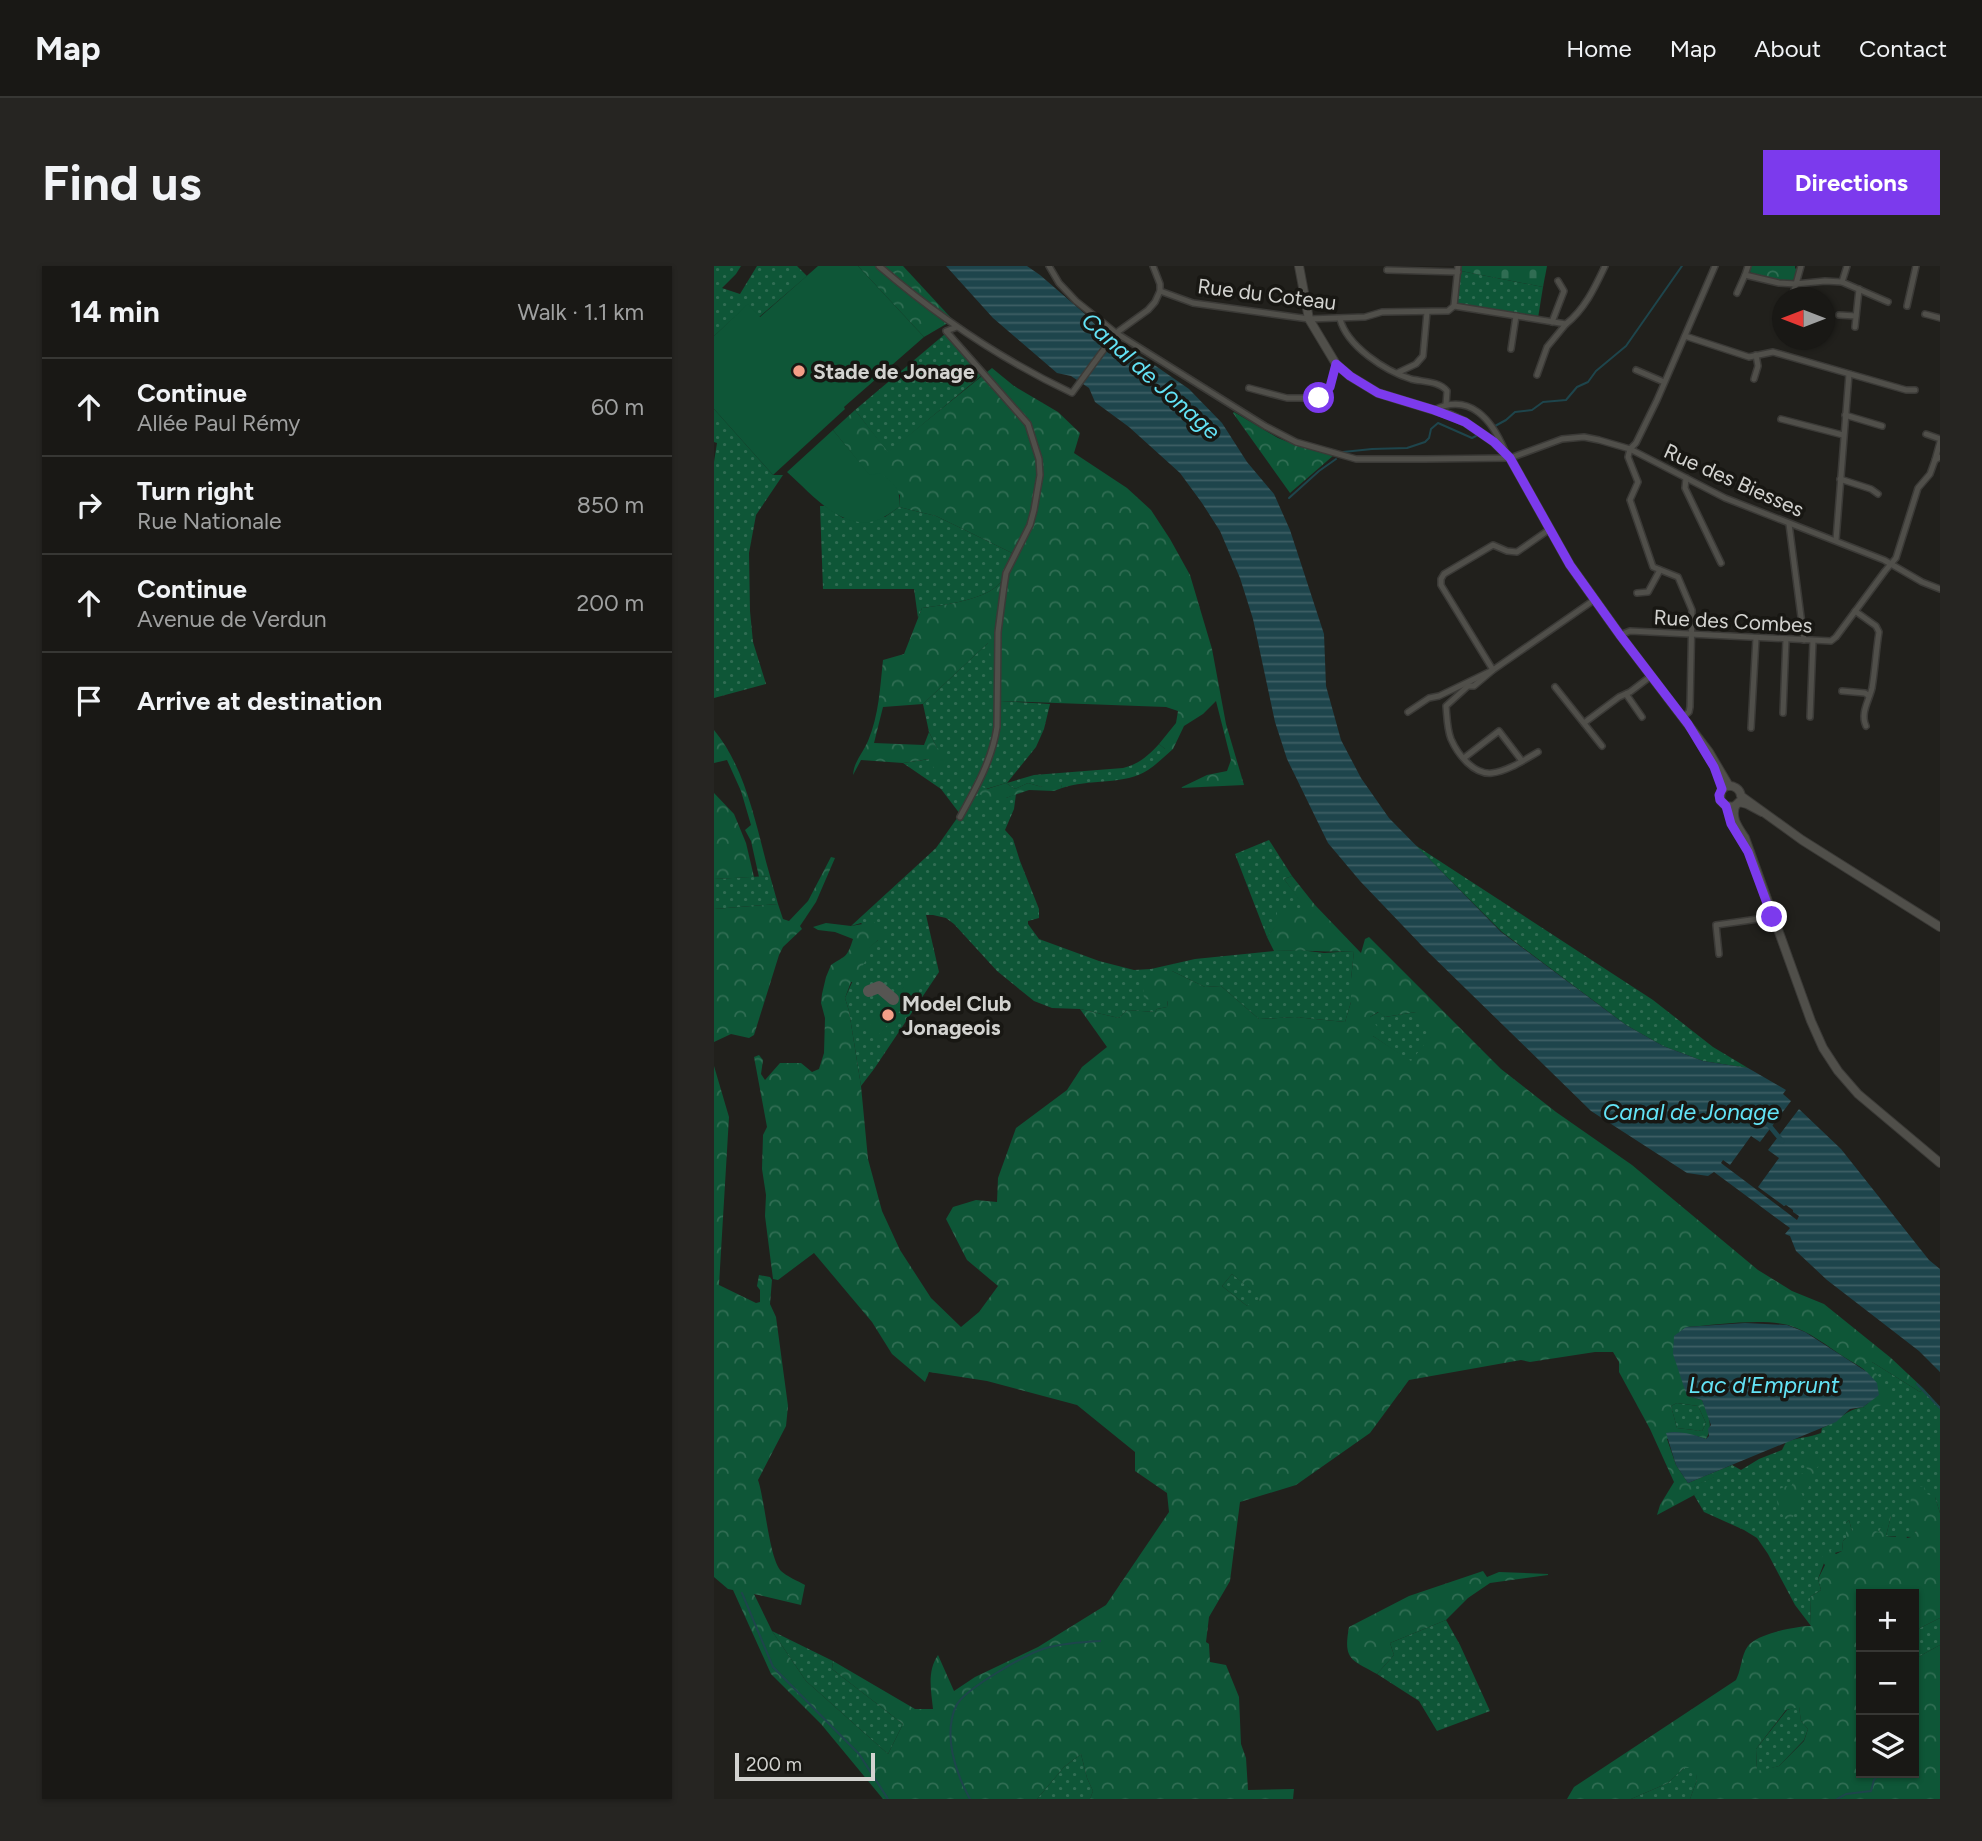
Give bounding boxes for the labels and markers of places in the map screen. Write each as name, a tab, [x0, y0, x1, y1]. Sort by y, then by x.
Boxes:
place label: Stade de Jonage	[813, 359, 975, 384]
marker: Stade de Jonage	[791, 363, 807, 379]
place label: Model Club Jonageois	[902, 991, 1011, 1040]
marker: Model Club Jonageois	[880, 1007, 896, 1023]

